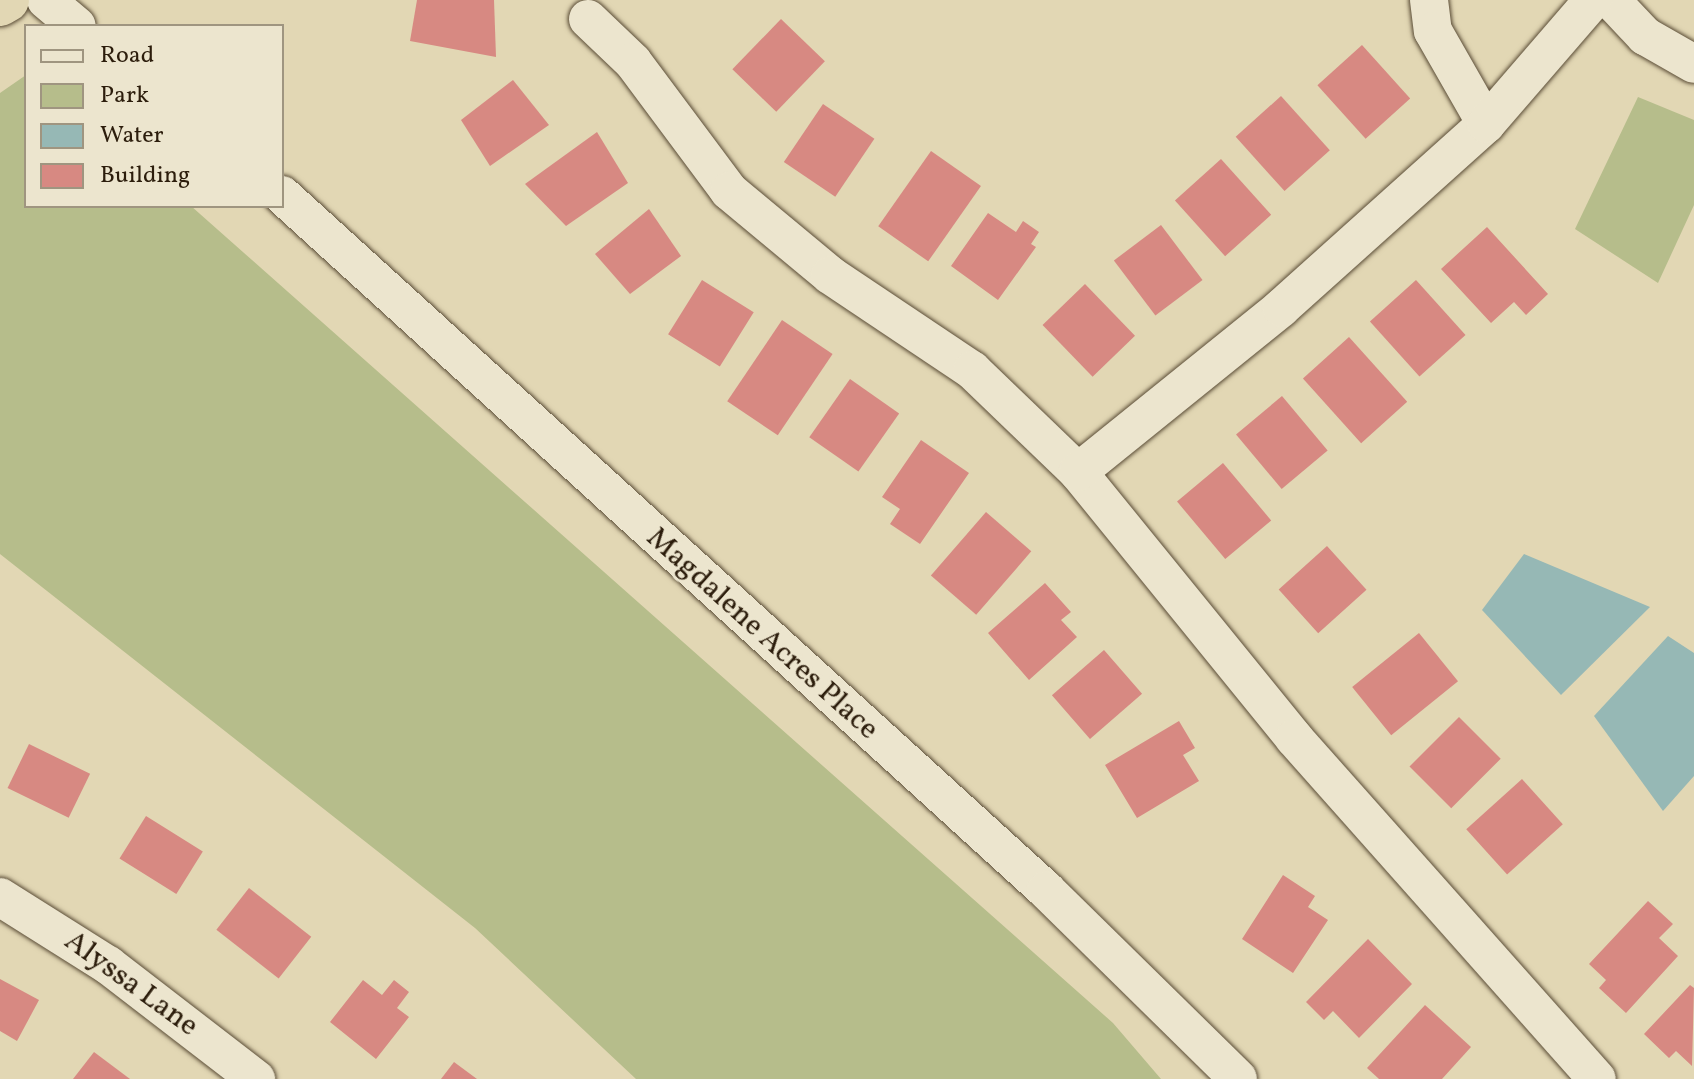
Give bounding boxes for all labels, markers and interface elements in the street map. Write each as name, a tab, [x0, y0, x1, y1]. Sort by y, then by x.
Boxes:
legend	[24, 24, 284, 208]
text: Road	[100, 39, 154, 73]
text: Park	[100, 79, 149, 113]
text: Water	[100, 119, 164, 153]
text: Building	[100, 159, 190, 193]
street label: Magdalene Acres Place	[639, 520, 885, 748]
street label: Alyssa Lane	[57, 923, 205, 1045]

